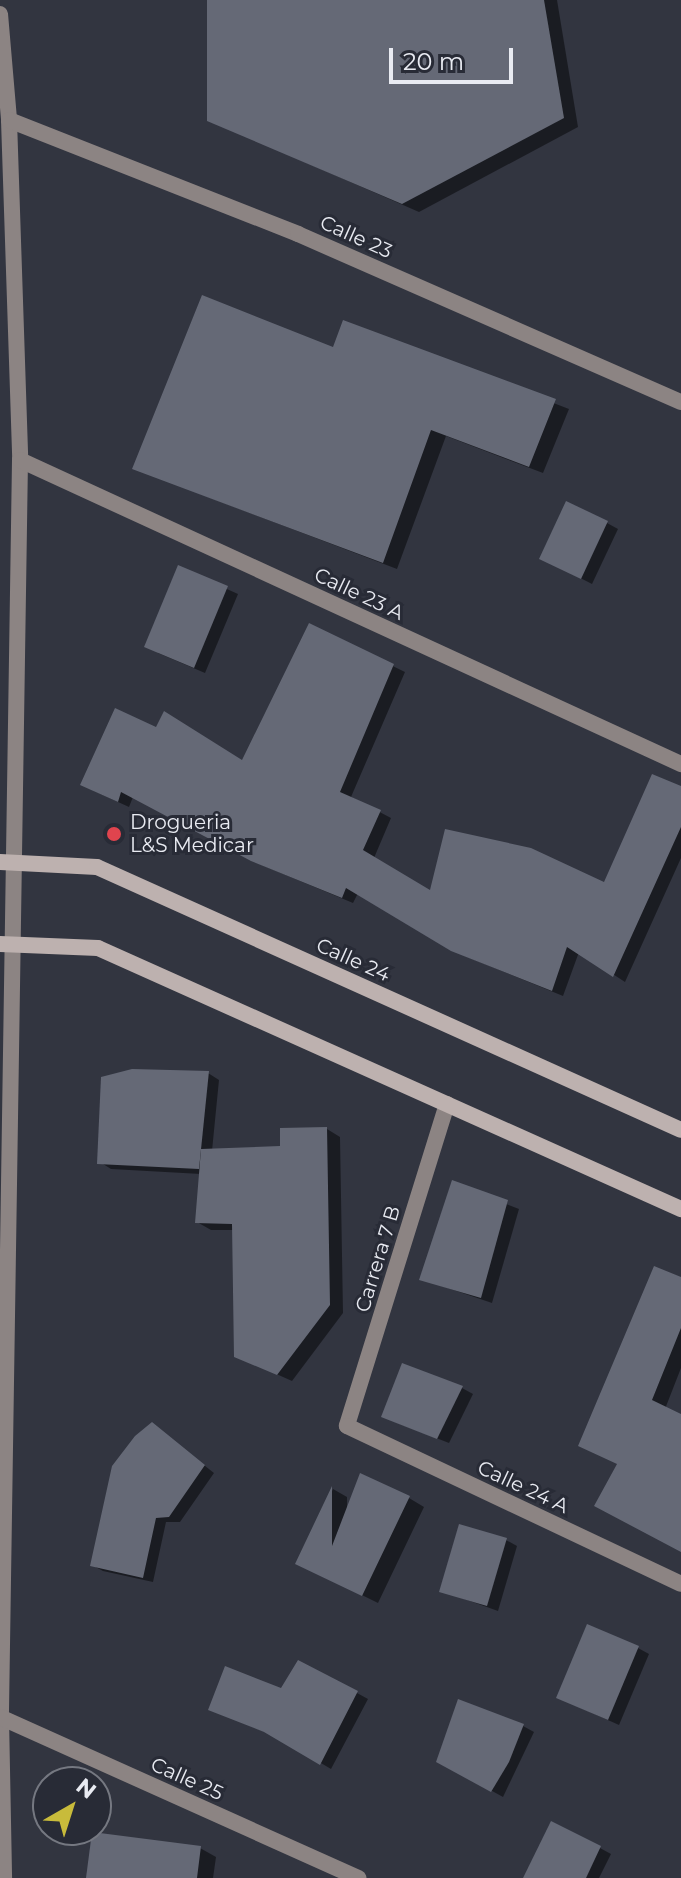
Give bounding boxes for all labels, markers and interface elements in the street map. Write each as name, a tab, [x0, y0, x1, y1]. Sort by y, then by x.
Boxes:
scale bar	[393, 32, 517, 82]
text: 20 m	[403, 47, 464, 76]
street label: Calle 23	[316, 210, 396, 264]
street label: Calle 23 A	[310, 563, 408, 625]
place label: Drogueria L&S Medicar	[130, 810, 254, 857]
marker: Drogueria L&S Medicar	[105, 825, 123, 843]
street label: Calle 24	[312, 933, 394, 987]
street label: Carrera 7 B	[350, 1203, 406, 1315]
street label: Calle 24 A	[474, 1455, 572, 1519]
street label: Calle 25	[147, 1752, 227, 1806]
north arrow	[32, 1766, 112, 1846]
text: N	[71, 1772, 102, 1805]

